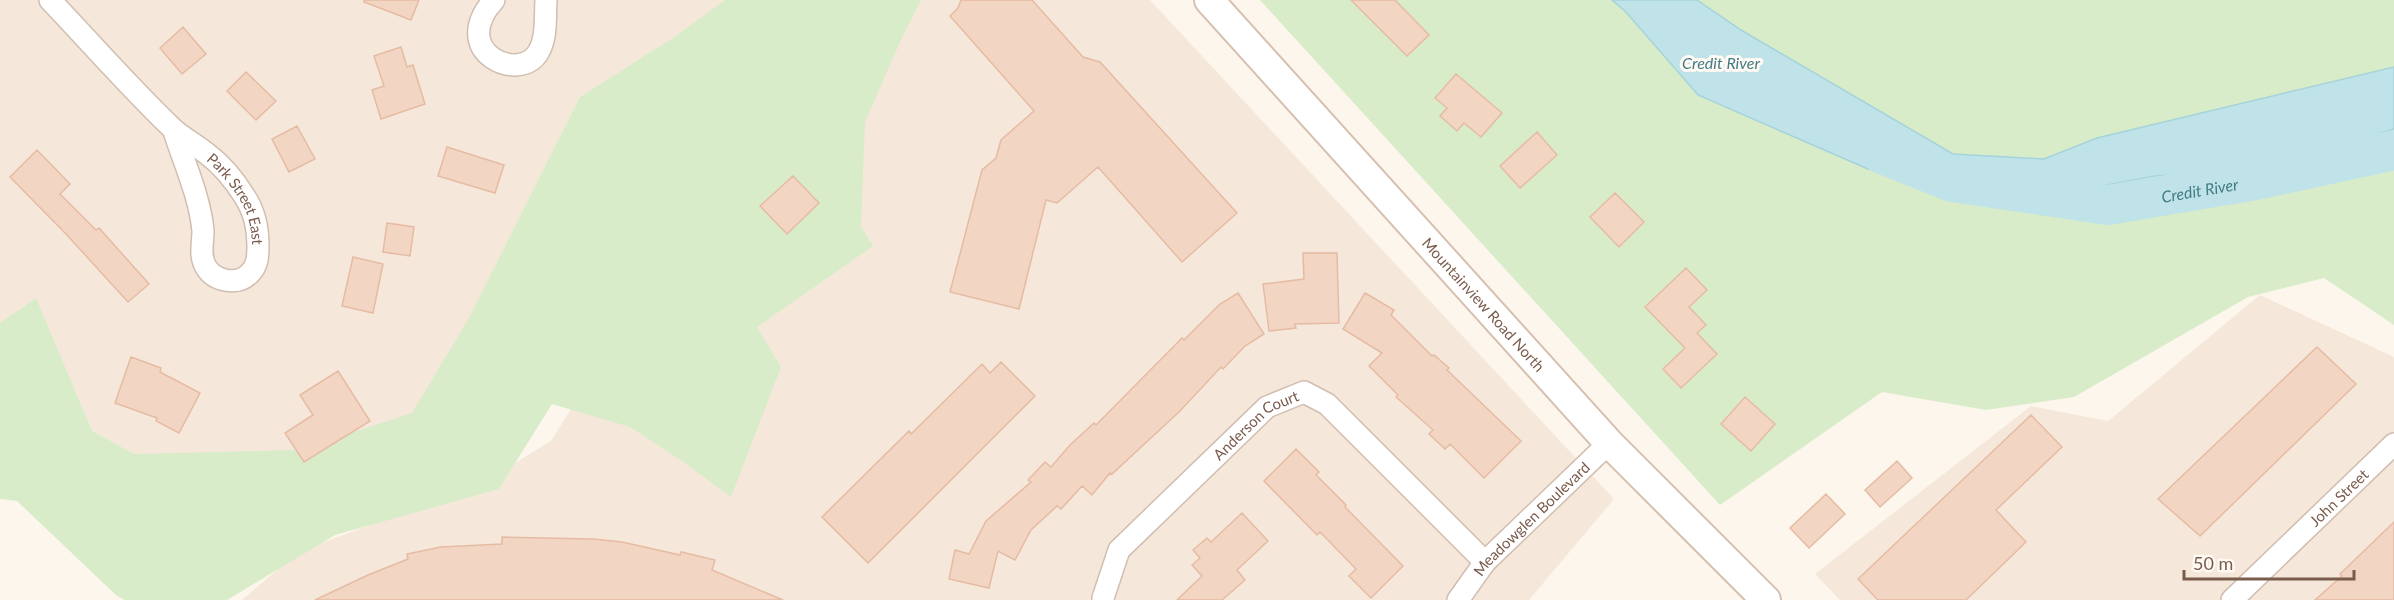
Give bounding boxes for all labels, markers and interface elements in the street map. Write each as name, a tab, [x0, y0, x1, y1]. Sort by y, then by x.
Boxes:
water label: Credit River	[1682, 53, 1760, 72]
street label: Park Street East	[204, 149, 267, 246]
water label: Credit River	[2160, 174, 2240, 205]
street label: Mountainview Road North	[1419, 234, 1549, 375]
street label: Anderson Court	[1209, 386, 1302, 463]
street label: Meadowglen Boulevard	[1469, 458, 1593, 579]
street label: John Street	[2305, 465, 2372, 530]
scale bar	[2184, 543, 2354, 581]
text: 50 m	[2193, 552, 2233, 574]

